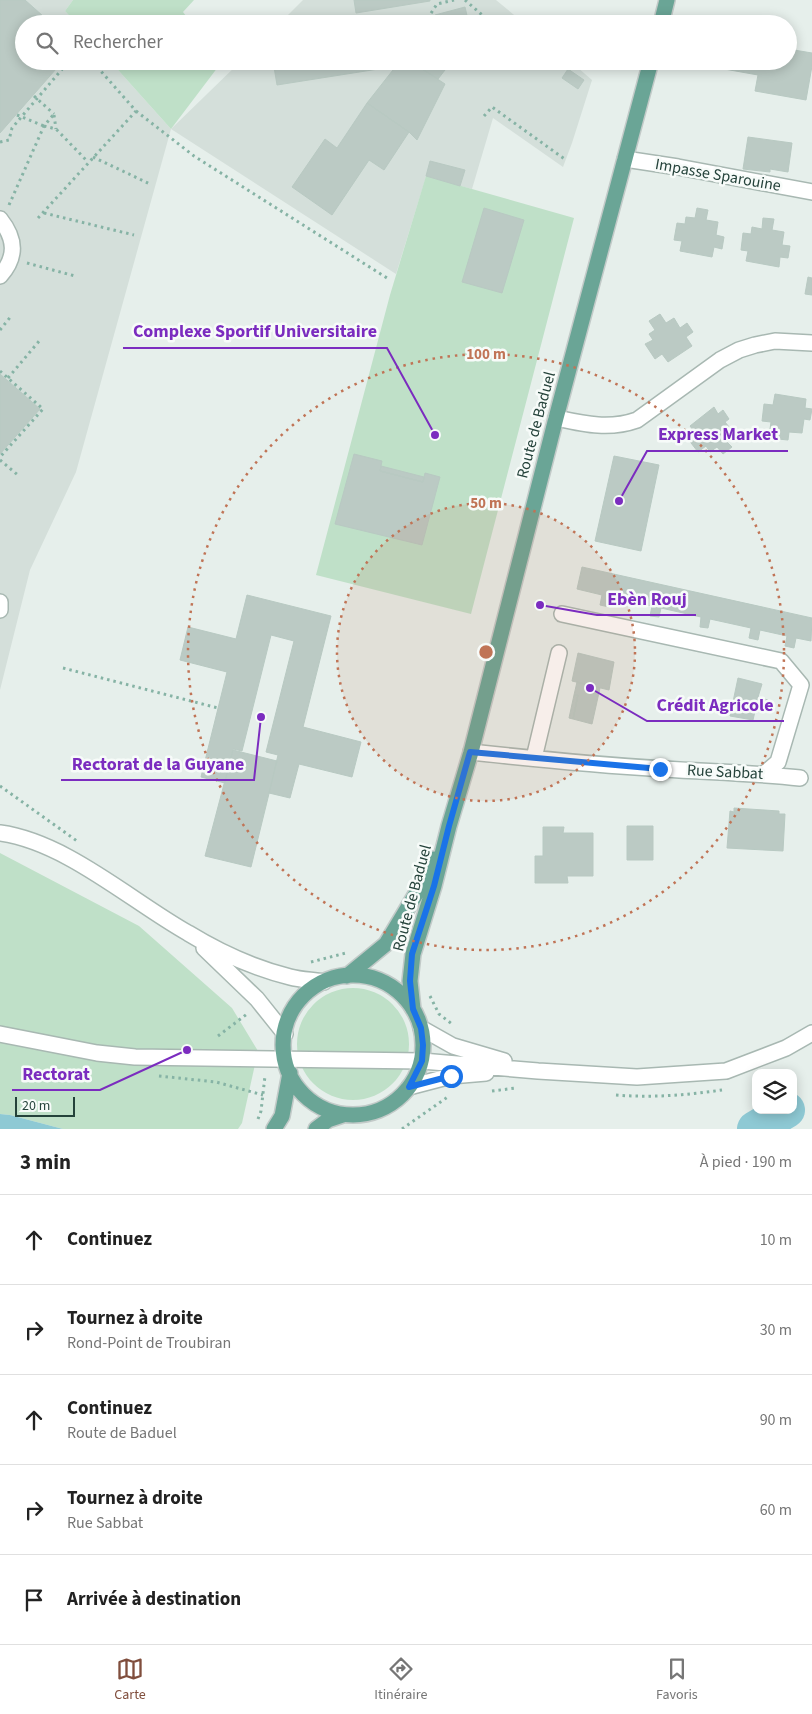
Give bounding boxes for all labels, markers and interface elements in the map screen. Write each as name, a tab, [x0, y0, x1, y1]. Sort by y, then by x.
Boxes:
search box	[15, 15, 797, 70]
icon: search	[33, 29, 61, 57]
text: Rechercher	[73, 29, 163, 56]
street label: Impasse Sparouine	[653, 153, 783, 197]
callout: Complexe Sportif Universitaire	[123, 315, 387, 348]
text: Complexe Sportif Universitaire	[133, 319, 377, 344]
text: 100 m	[466, 344, 506, 365]
street label: Route de Baduel	[511, 369, 561, 481]
callout: Express Market	[647, 418, 788, 451]
text: Express Market	[658, 422, 778, 447]
text: 50 m	[470, 493, 502, 514]
callout: Ebèn Rouj	[597, 582, 696, 615]
text: Ebèn Rouj	[607, 587, 687, 612]
centre of rings	[477, 643, 495, 661]
callout: Crédit Agricole	[647, 688, 784, 721]
text: Crédit Agricole	[656, 693, 774, 718]
callout: Rectorat de la Guyane	[61, 747, 254, 780]
text: Rectorat de la Guyane	[72, 752, 244, 777]
route end	[649, 758, 672, 781]
street label: Rue Sabbat	[686, 759, 764, 785]
street label: Route de Baduel	[387, 842, 437, 954]
callout: Rectorat	[12, 1057, 100, 1090]
text: Rectorat	[22, 1062, 90, 1087]
route start	[440, 1065, 463, 1088]
map controls	[752, 1069, 797, 1114]
button: layers	[752, 1069, 797, 1114]
scale bar	[15, 1094, 75, 1117]
text: 20 m	[22, 1096, 50, 1116]
text: 3 min	[20, 1147, 71, 1177]
text: À pied · 190 m	[700, 1151, 792, 1173]
icon: ahead	[20, 1226, 48, 1254]
text: Continuez	[67, 1226, 152, 1253]
text: 10 m	[760, 1229, 792, 1251]
text: Tournez à droite	[67, 1305, 203, 1332]
icon: right	[20, 1316, 48, 1344]
text: 30 m	[760, 1319, 792, 1341]
text: Rond-Point de Troubiran	[67, 1332, 231, 1354]
text: Continuez	[67, 1395, 152, 1422]
icon: ahead	[20, 1406, 48, 1434]
text: 90 m	[760, 1409, 792, 1431]
text: Route de Baduel	[67, 1422, 177, 1444]
text: Tournez à droite	[67, 1485, 203, 1512]
icon: right	[20, 1496, 48, 1524]
text: 60 m	[760, 1499, 792, 1521]
text: Rue Sabbat	[67, 1512, 143, 1534]
icon: arrive	[20, 1586, 48, 1614]
text: Arrivée à destination	[67, 1586, 241, 1613]
tab: Carte	[114, 1655, 146, 1705]
tab: Itinéraire	[374, 1655, 427, 1705]
tab: Favoris	[656, 1655, 698, 1705]

